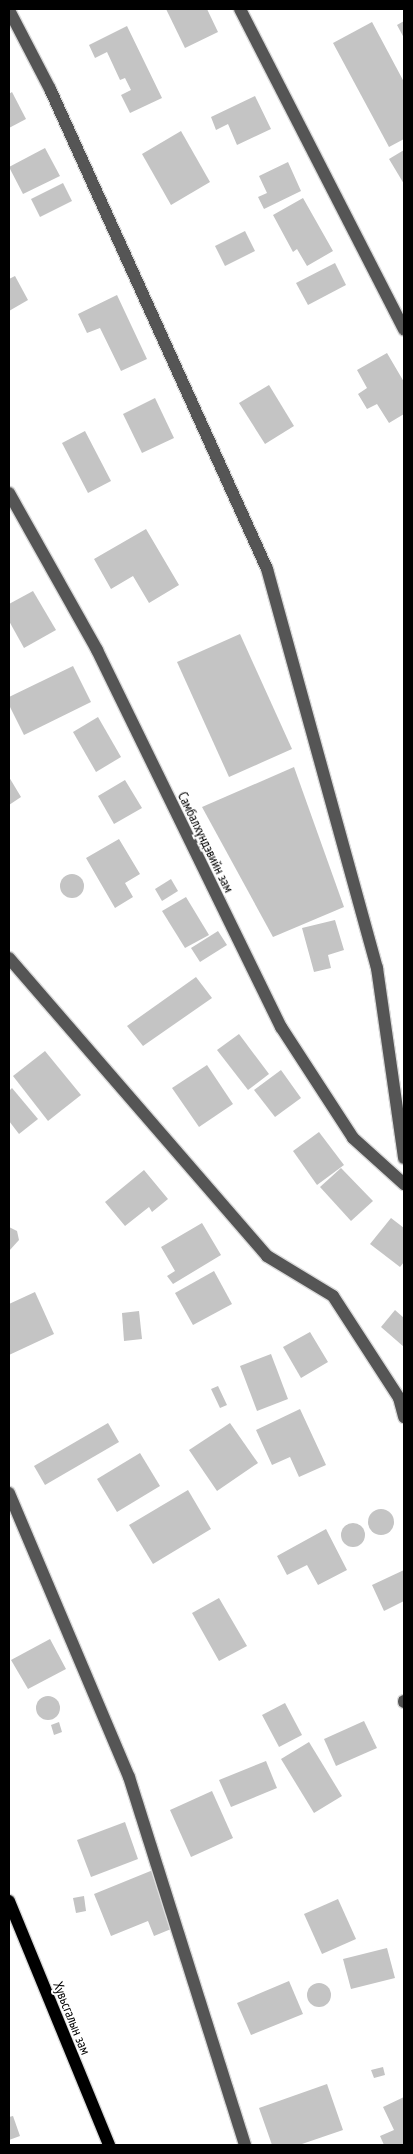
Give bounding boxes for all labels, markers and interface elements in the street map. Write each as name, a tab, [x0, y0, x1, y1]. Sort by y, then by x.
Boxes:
street label: Самбалхүндэвийн зам	[174, 789, 238, 895]
street label: Хувьсгалын зам	[50, 1979, 94, 2057]

